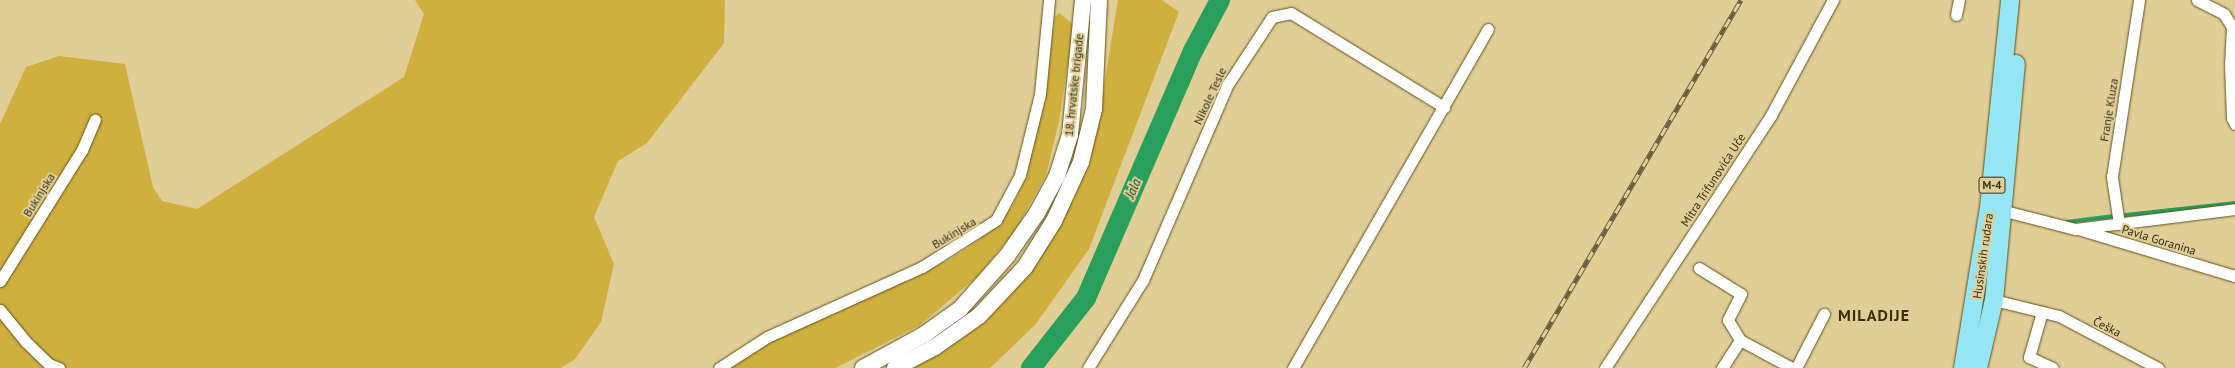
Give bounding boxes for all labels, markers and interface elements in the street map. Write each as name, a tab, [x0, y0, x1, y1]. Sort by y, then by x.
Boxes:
street label: 18. hrvatske brigade	[1061, 33, 1087, 137]
street label: Nikole Tesle	[1190, 65, 1230, 127]
street label: Franje Kluza	[2097, 77, 2121, 143]
street label: Mitra Trifunovića Uče	[1677, 131, 1749, 229]
street label: Bukinjska	[20, 170, 58, 220]
road number: M-4	[1978, 176, 2006, 194]
water label: Jala	[1123, 177, 1145, 201]
street label: Husinskih rudara	[1970, 212, 1996, 300]
street label: Bukinjska	[929, 214, 979, 252]
street label: Pavla Goranina	[2120, 222, 2198, 258]
district label: MILADIJE	[1838, 305, 1910, 325]
street label: Češka	[2091, 314, 2123, 340]

